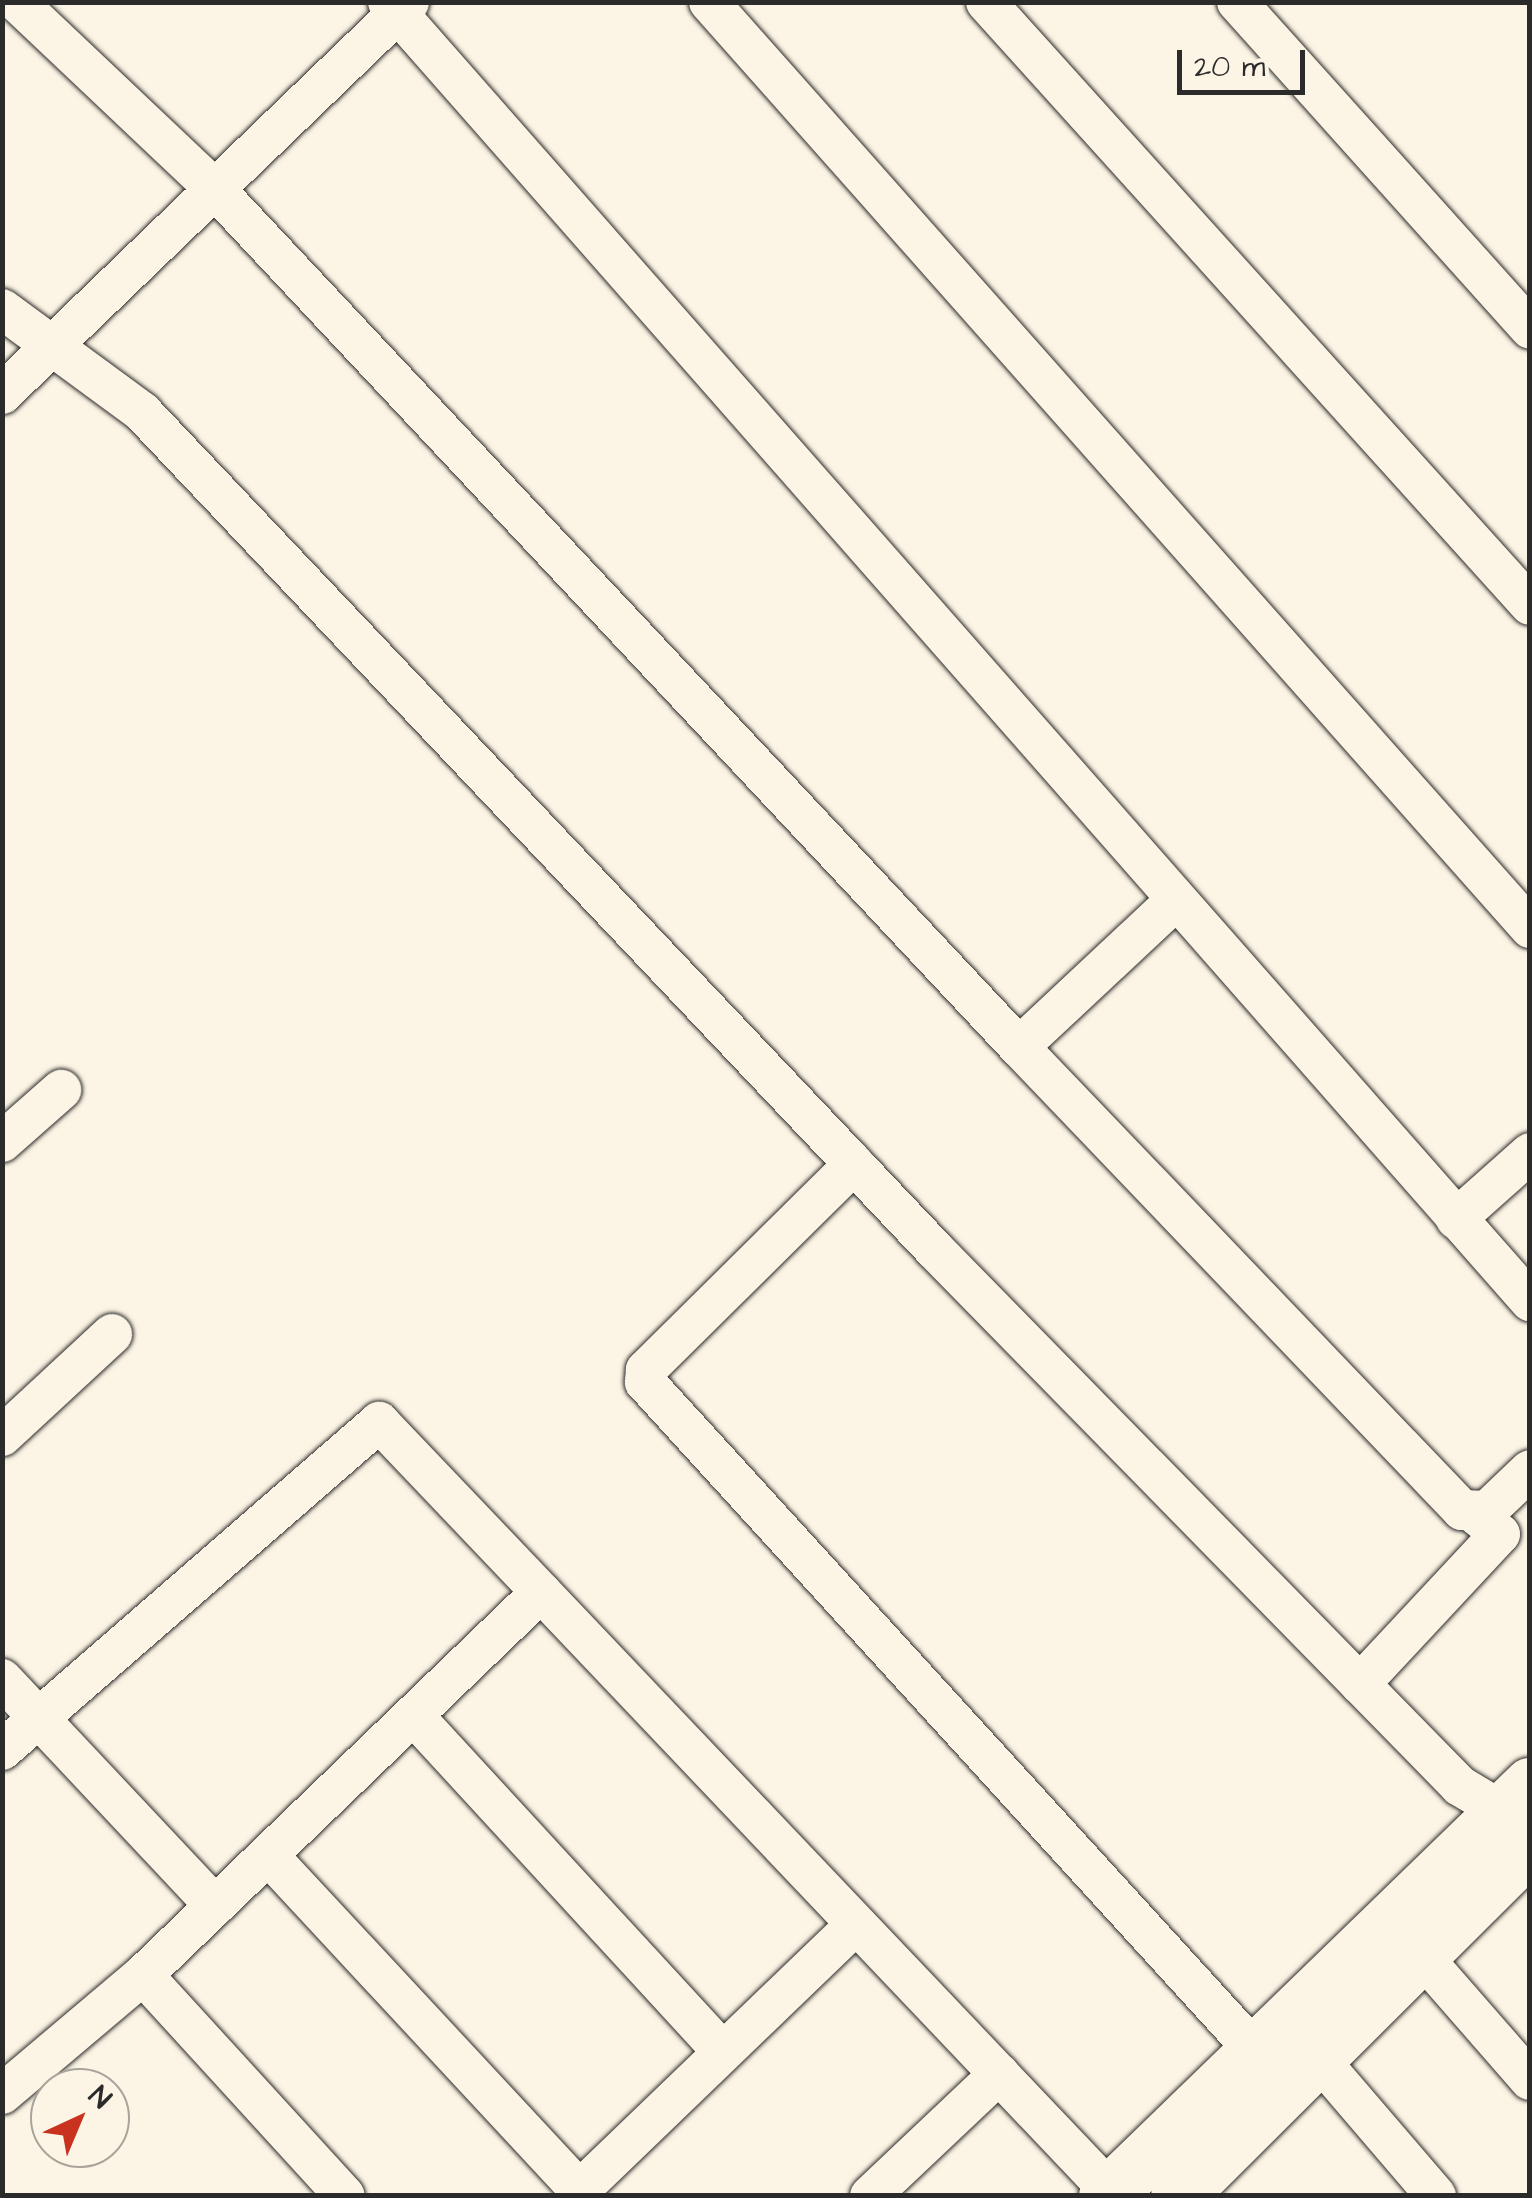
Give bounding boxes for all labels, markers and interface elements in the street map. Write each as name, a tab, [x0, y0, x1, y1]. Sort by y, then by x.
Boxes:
scale bar	[1182, 30, 1310, 92]
text: 20 m	[1194, 46, 1265, 88]
north arrow	[30, 2068, 130, 2168]
text: N	[80, 2077, 120, 2118]

